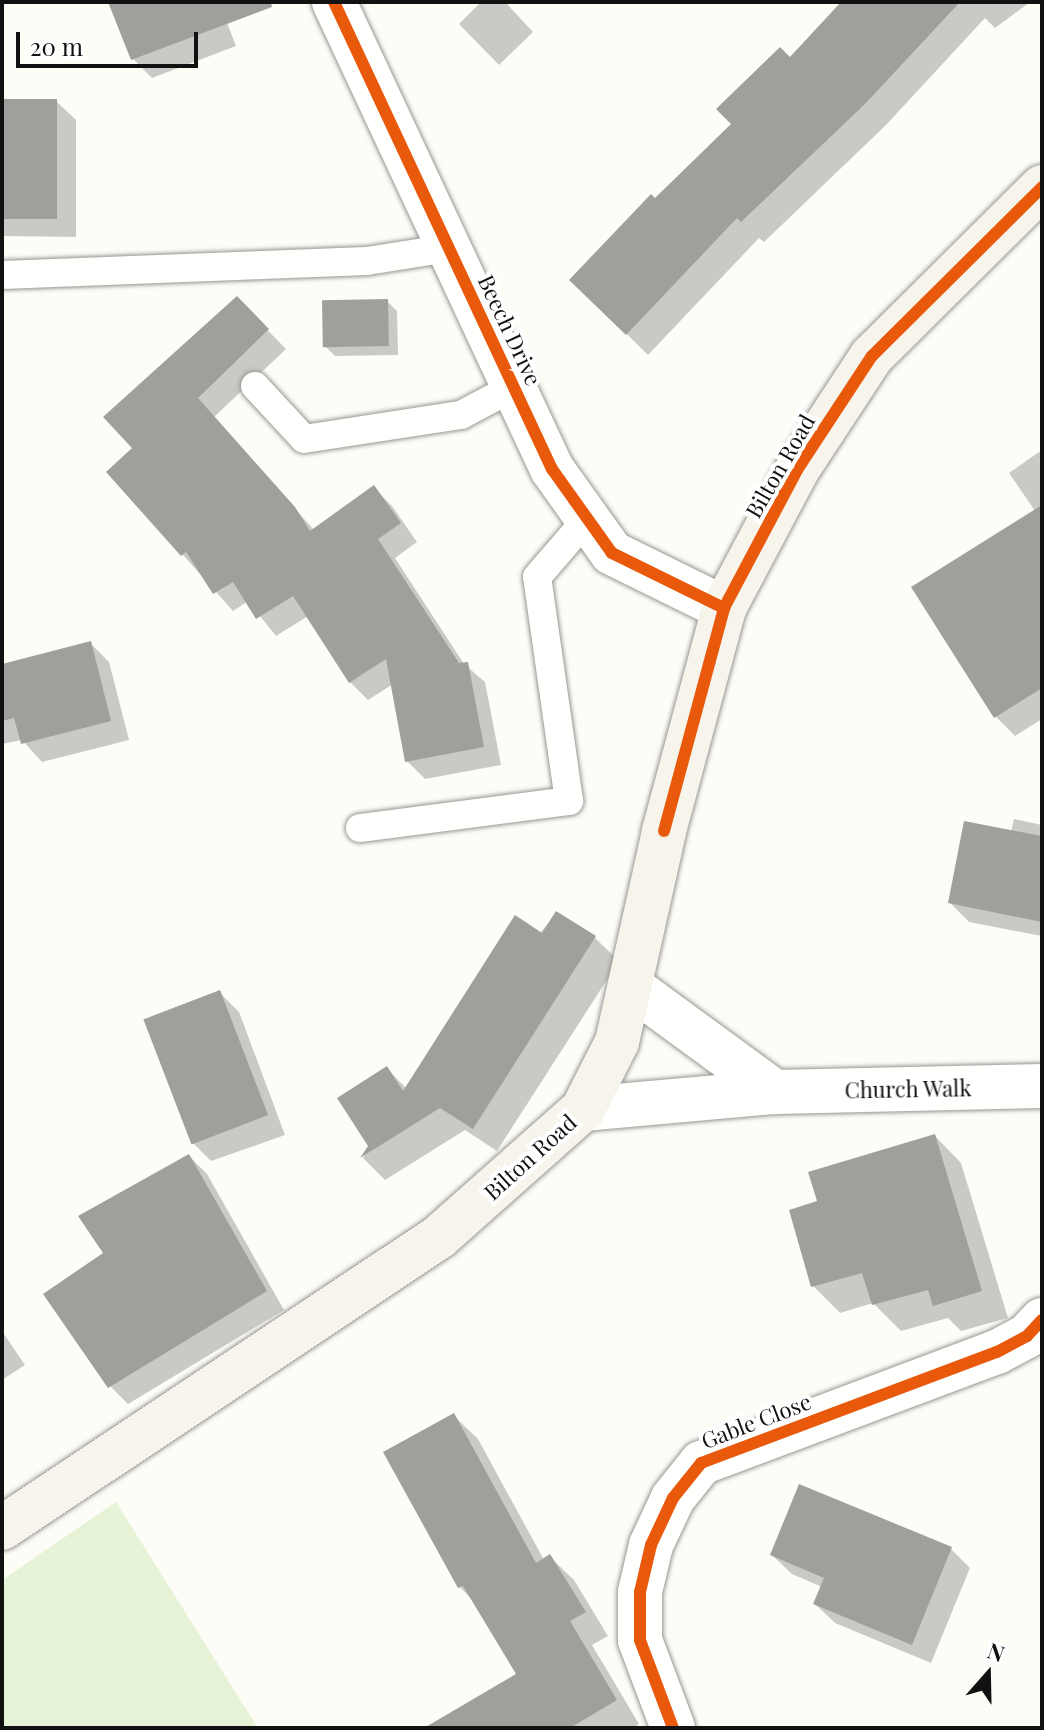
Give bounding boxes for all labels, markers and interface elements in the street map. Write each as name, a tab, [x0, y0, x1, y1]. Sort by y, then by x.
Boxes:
scale bar	[20, 16, 202, 66]
text: 20 m	[30, 30, 83, 62]
street label: Beech Drive	[473, 271, 547, 389]
street label: Bilton Road	[740, 410, 820, 522]
street label: Church Walk	[844, 1075, 972, 1103]
street label: Bilton Road	[478, 1109, 582, 1205]
street label: Gable Close	[697, 1388, 815, 1454]
north arrow	[948, 1634, 1028, 1714]
text: N	[984, 1635, 1009, 1668]

